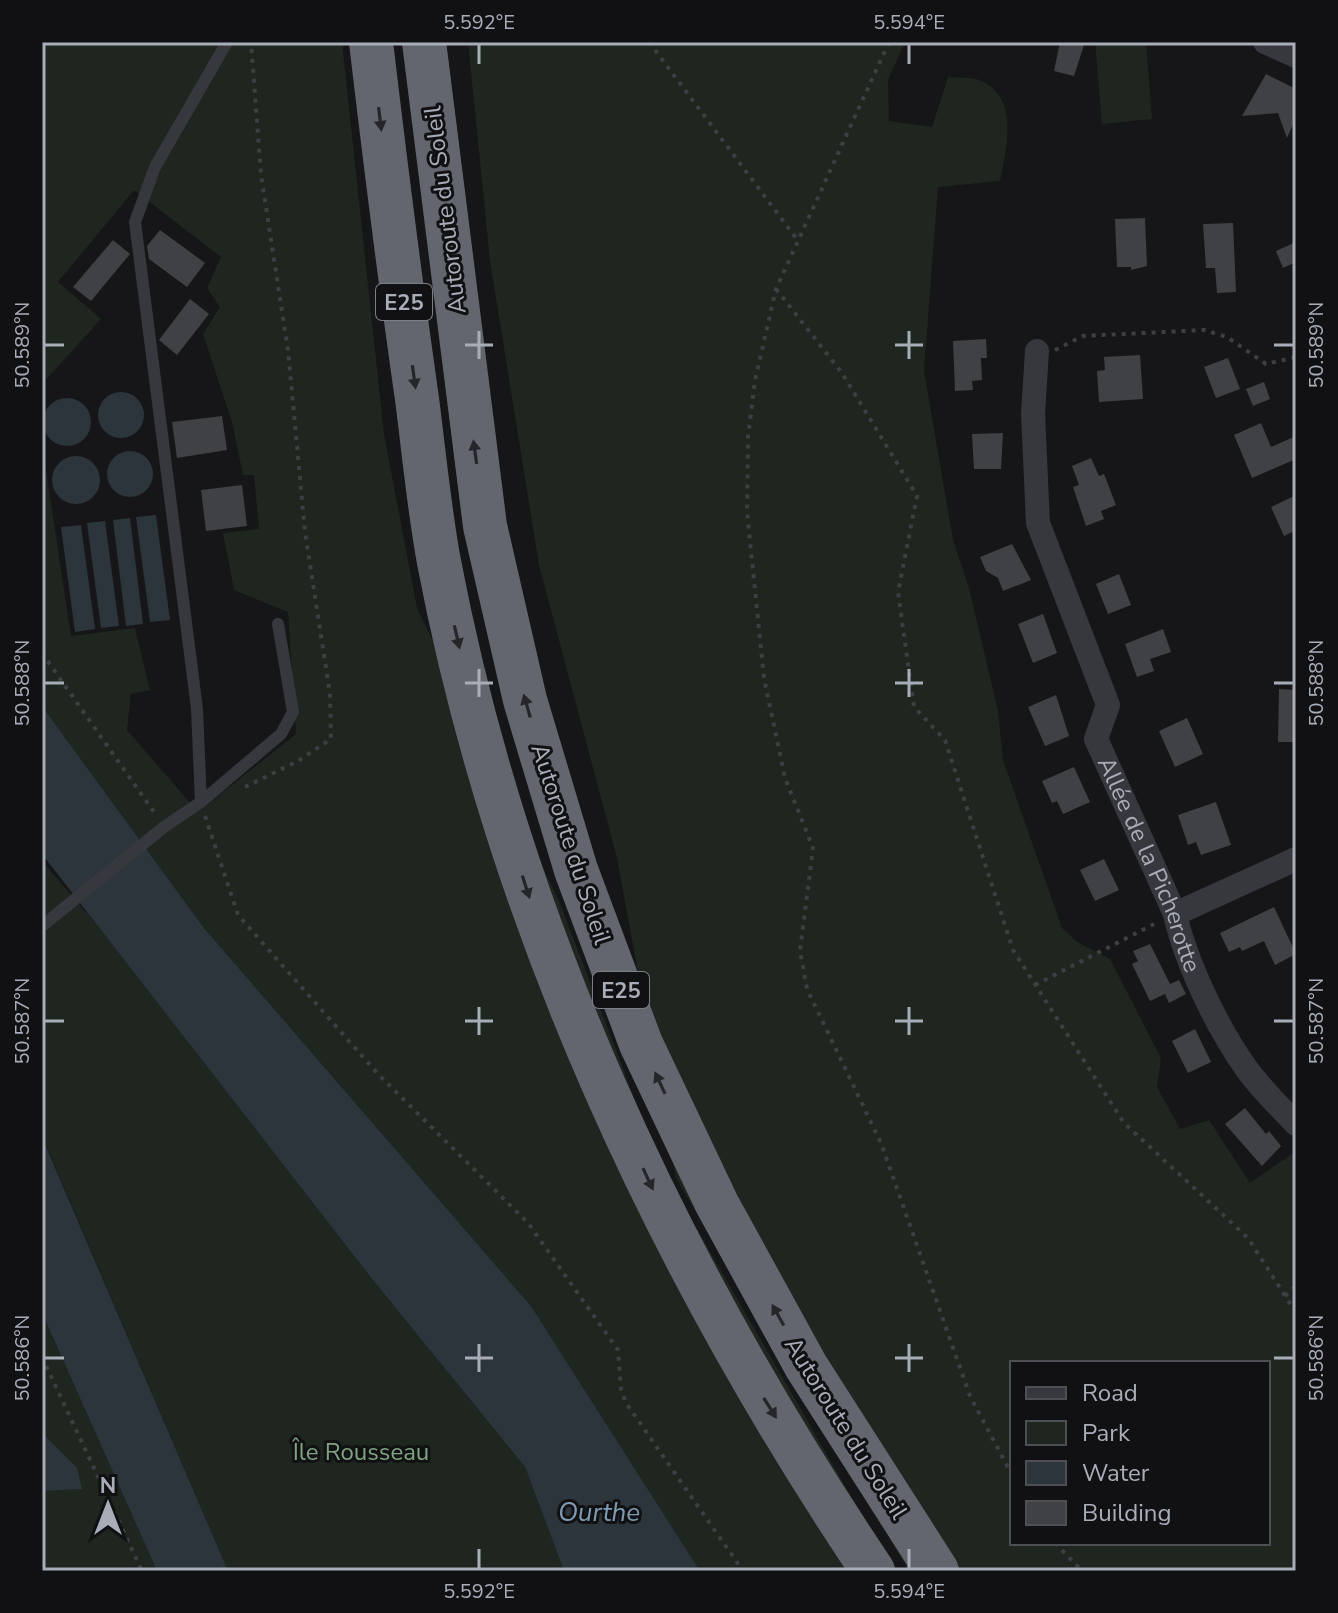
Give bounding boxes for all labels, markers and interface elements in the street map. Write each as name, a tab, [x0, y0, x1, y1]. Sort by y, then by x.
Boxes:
text: 5.592°E	[443, 9, 515, 36]
text: 5.594°E	[873, 9, 945, 36]
street label: Autoroute du Soleil	[416, 104, 474, 316]
one-way arrow	[374, 107, 387, 132]
road number: E25	[376, 284, 432, 320]
text: 50.589°N	[9, 302, 36, 388]
text: 50.589°N	[1303, 302, 1330, 388]
one-way arrow	[408, 365, 421, 390]
one-way arrow	[469, 439, 482, 464]
one-way arrow	[451, 625, 463, 650]
text: 50.588°N	[9, 640, 36, 726]
text: 50.588°N	[1303, 640, 1330, 726]
one-way arrow	[520, 694, 532, 719]
street label: Autoroute du Soleil	[523, 740, 619, 948]
street label: Allée de la Picherotte	[1090, 752, 1209, 977]
one-way arrow	[520, 876, 533, 900]
road number: E25	[593, 972, 649, 1008]
text: 50.587°N	[9, 978, 36, 1064]
text: 50.587°N	[1303, 978, 1330, 1064]
one-way arrow	[653, 1071, 667, 1095]
one-way arrow	[641, 1167, 654, 1191]
one-way arrow	[771, 1303, 784, 1326]
text: 50.586°N	[9, 1315, 36, 1401]
text: 50.586°N	[1303, 1315, 1330, 1401]
street label: Autoroute du Soleil	[777, 1331, 915, 1525]
legend	[1010, 1361, 1270, 1545]
text: Road	[1082, 1377, 1138, 1409]
one-way arrow	[763, 1397, 777, 1419]
text: Park	[1082, 1417, 1131, 1449]
park label: Île Rousseau	[292, 1436, 429, 1468]
text: Water	[1082, 1457, 1150, 1489]
north arrow	[68, 1465, 148, 1545]
text: N	[100, 1471, 116, 1501]
water label: Ourthe	[558, 1495, 640, 1530]
text: Building	[1082, 1497, 1172, 1529]
text: 5.592°E	[443, 1578, 515, 1605]
text: 5.594°E	[873, 1578, 945, 1605]

